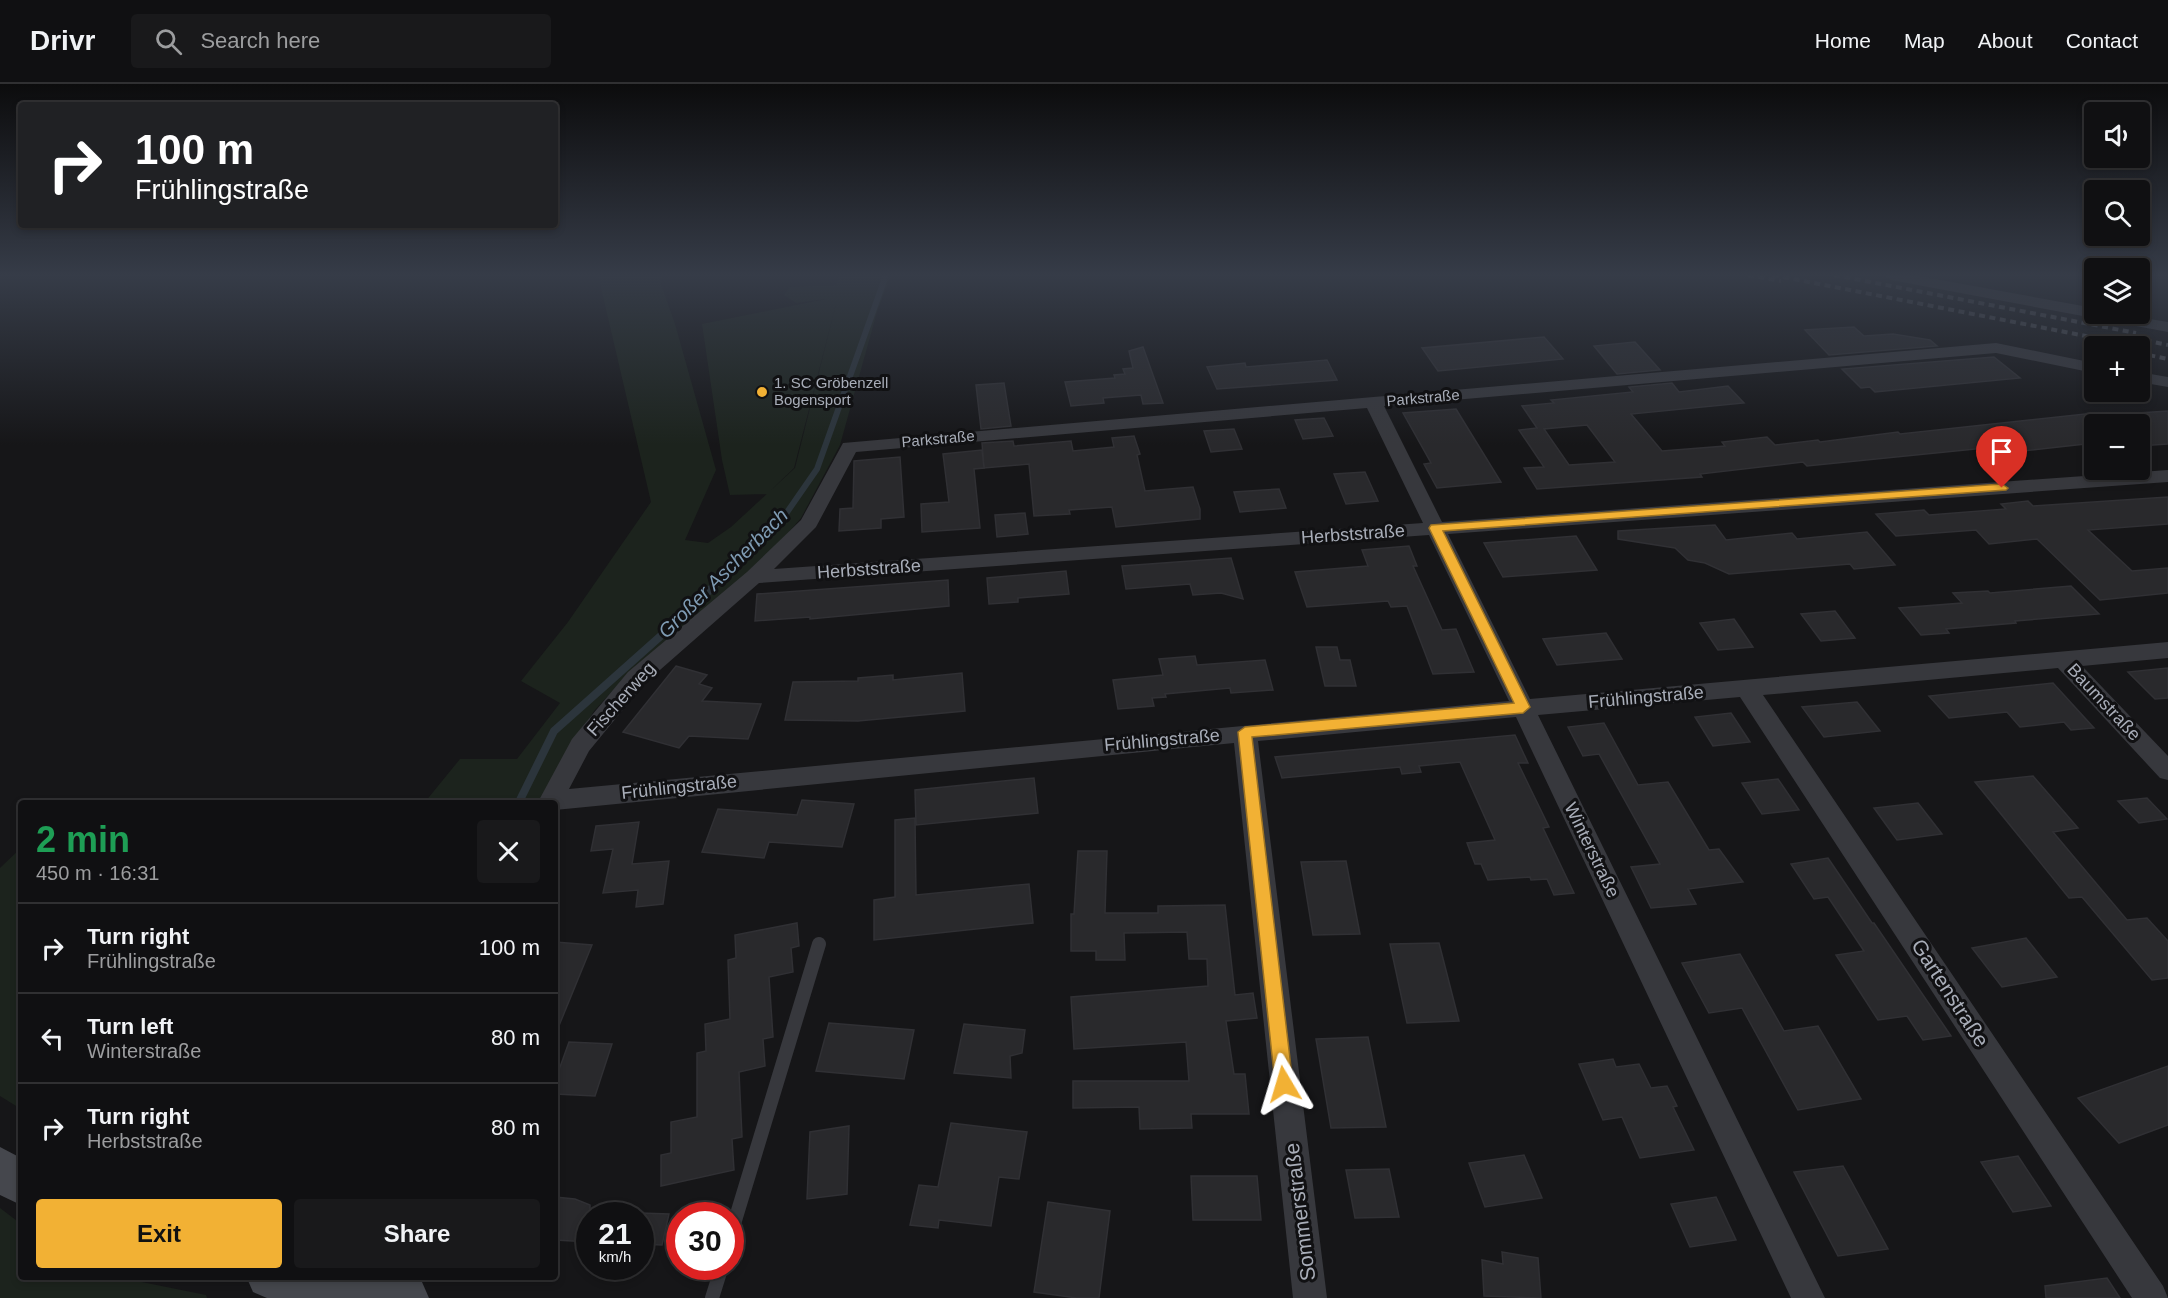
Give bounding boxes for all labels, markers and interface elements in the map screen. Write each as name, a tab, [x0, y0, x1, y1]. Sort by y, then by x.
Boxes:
search box	[131, 14, 551, 68]
text: Drivr	[30, 25, 95, 56]
icon: search	[152, 25, 185, 58]
text: Search here	[200, 28, 320, 53]
text: Home	[1815, 29, 1871, 52]
text: Map	[1904, 29, 1945, 52]
text: About	[1978, 29, 2033, 52]
text: Contact	[2066, 29, 2138, 52]
map controls	[2084, 102, 2150, 480]
button: sound	[2084, 102, 2150, 168]
icon: right	[36, 126, 114, 204]
text: 100 m	[135, 126, 254, 173]
text: Frühlingstraße	[135, 175, 309, 205]
button: search	[2084, 180, 2150, 246]
button: layers	[2084, 258, 2150, 324]
button: +	[2084, 336, 2150, 402]
place label: 1. SC Gröbenzell Bogensport	[774, 374, 888, 408]
marker: 1. SC Gröbenzell Bogensport	[755, 385, 769, 399]
street label: Parkstraße	[1386, 386, 1460, 409]
button: −	[2084, 414, 2150, 480]
pin	[1976, 426, 2027, 488]
street label: Parkstraße	[901, 427, 975, 450]
icon: arrive	[1985, 435, 2018, 468]
water label: Großer Ascherbach	[654, 504, 792, 642]
street label: Herbststraße	[1300, 520, 1406, 548]
street label: Herbststraße	[816, 555, 922, 583]
street label: Fischerweg	[583, 658, 659, 740]
street label: Baumstraße	[2063, 659, 2145, 745]
street label: Frühlingstraße	[1587, 682, 1705, 712]
street label: Frühlingstraße	[1103, 725, 1221, 755]
street label: Frühlingstraße	[620, 771, 738, 803]
street label: Winterstraße	[1560, 799, 1624, 901]
text: 2 min	[36, 819, 130, 860]
button: close	[477, 820, 540, 883]
text: 450 m · 16:31	[36, 862, 159, 884]
text: Turn right	[87, 924, 189, 949]
icon: right	[36, 932, 69, 965]
text: 100 m	[479, 935, 540, 960]
street label: Gartenstraße	[1907, 935, 1994, 1051]
text: Frühlingstraße	[87, 950, 216, 972]
text: Turn left	[87, 1014, 173, 1039]
icon: left	[36, 1022, 69, 1055]
text: 80 m	[491, 1025, 540, 1050]
text: Winterstraße	[87, 1040, 201, 1062]
position arrow	[1252, 1052, 1316, 1116]
text: Turn right	[87, 1104, 189, 1129]
icon: right	[36, 1112, 69, 1145]
text: 80 m	[491, 1115, 540, 1140]
text: Herbststraße	[87, 1130, 203, 1152]
street label: Sommerstraße	[1280, 1142, 1319, 1282]
button: Exit	[36, 1199, 282, 1268]
button: Share	[294, 1199, 540, 1268]
speed limit sign: 30	[666, 1202, 744, 1280]
text: 21	[598, 1217, 632, 1250]
text: km/h	[599, 1248, 631, 1265]

